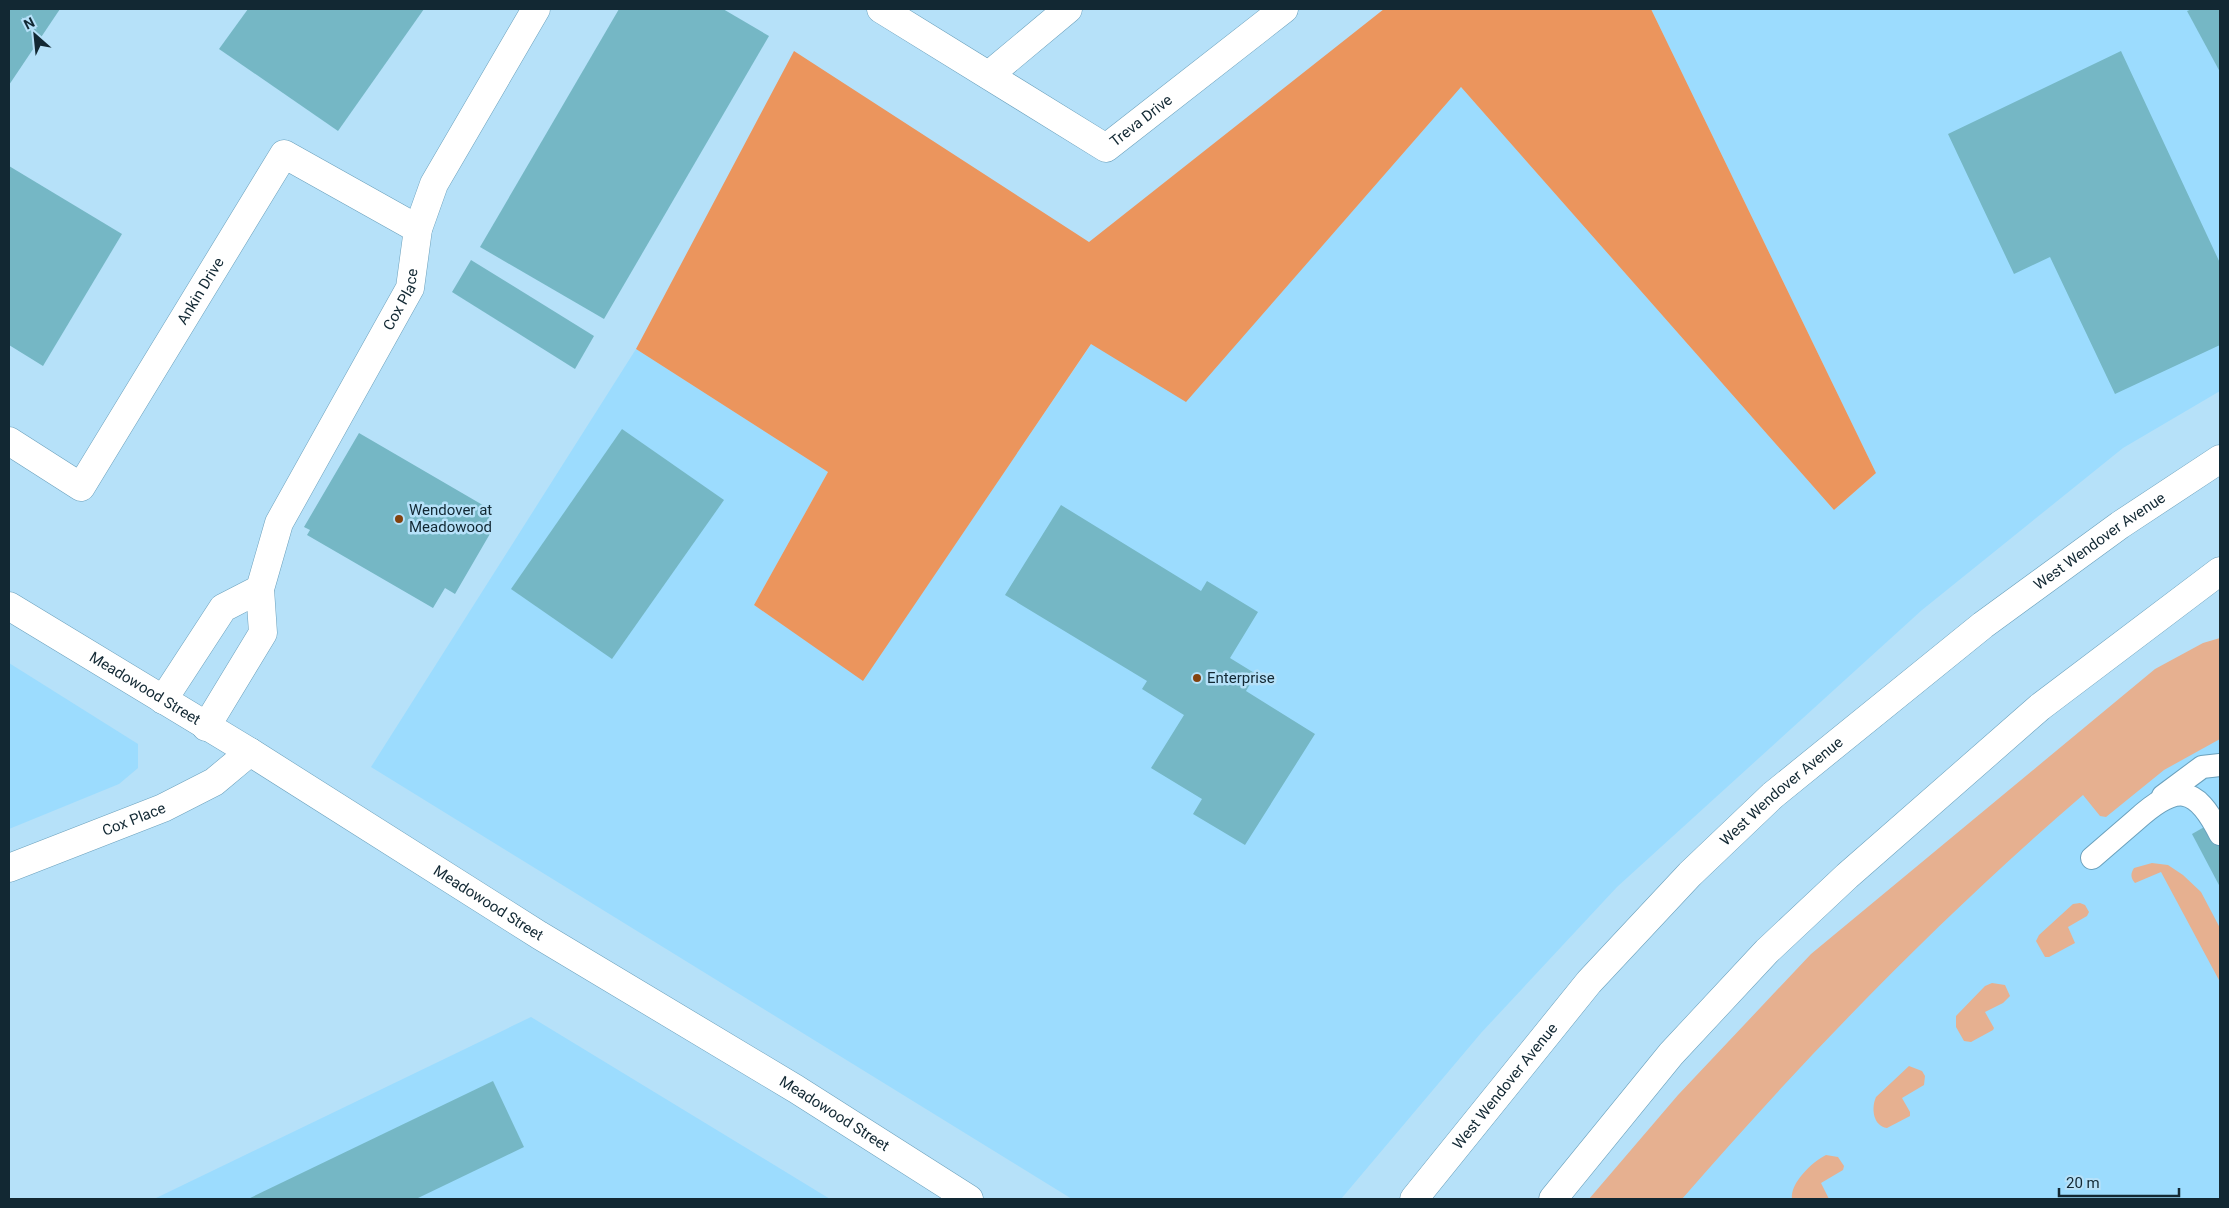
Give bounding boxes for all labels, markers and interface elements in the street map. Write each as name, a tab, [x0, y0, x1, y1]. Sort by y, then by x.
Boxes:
north arrow	[10, 10, 60, 60]
text: N	[21, 14, 37, 33]
street label: Treva Drive	[1106, 91, 1176, 150]
street label: Ankin Drive	[173, 254, 228, 328]
street label: Cox Place	[379, 267, 422, 333]
street label: West Wendover Avenue	[2030, 489, 2169, 594]
place label: Wendover at Meadowood	[409, 501, 492, 536]
marker: Wendover at Meadowood	[393, 513, 405, 525]
street label: Meadowood Street	[86, 648, 204, 729]
place label: Enterprise	[1207, 669, 1275, 687]
marker: Enterprise	[1191, 672, 1203, 684]
street label: West Wendover Avenue	[1716, 733, 1846, 850]
street label: Cox Place	[100, 799, 168, 840]
street label: Meadowood Street	[430, 862, 547, 945]
street label: West Wendover Avenue	[1449, 1019, 1561, 1153]
street label: Meadowood Street	[776, 1072, 893, 1155]
scale bar	[2059, 1166, 2179, 1198]
text: 20 m	[2066, 1174, 2100, 1192]

